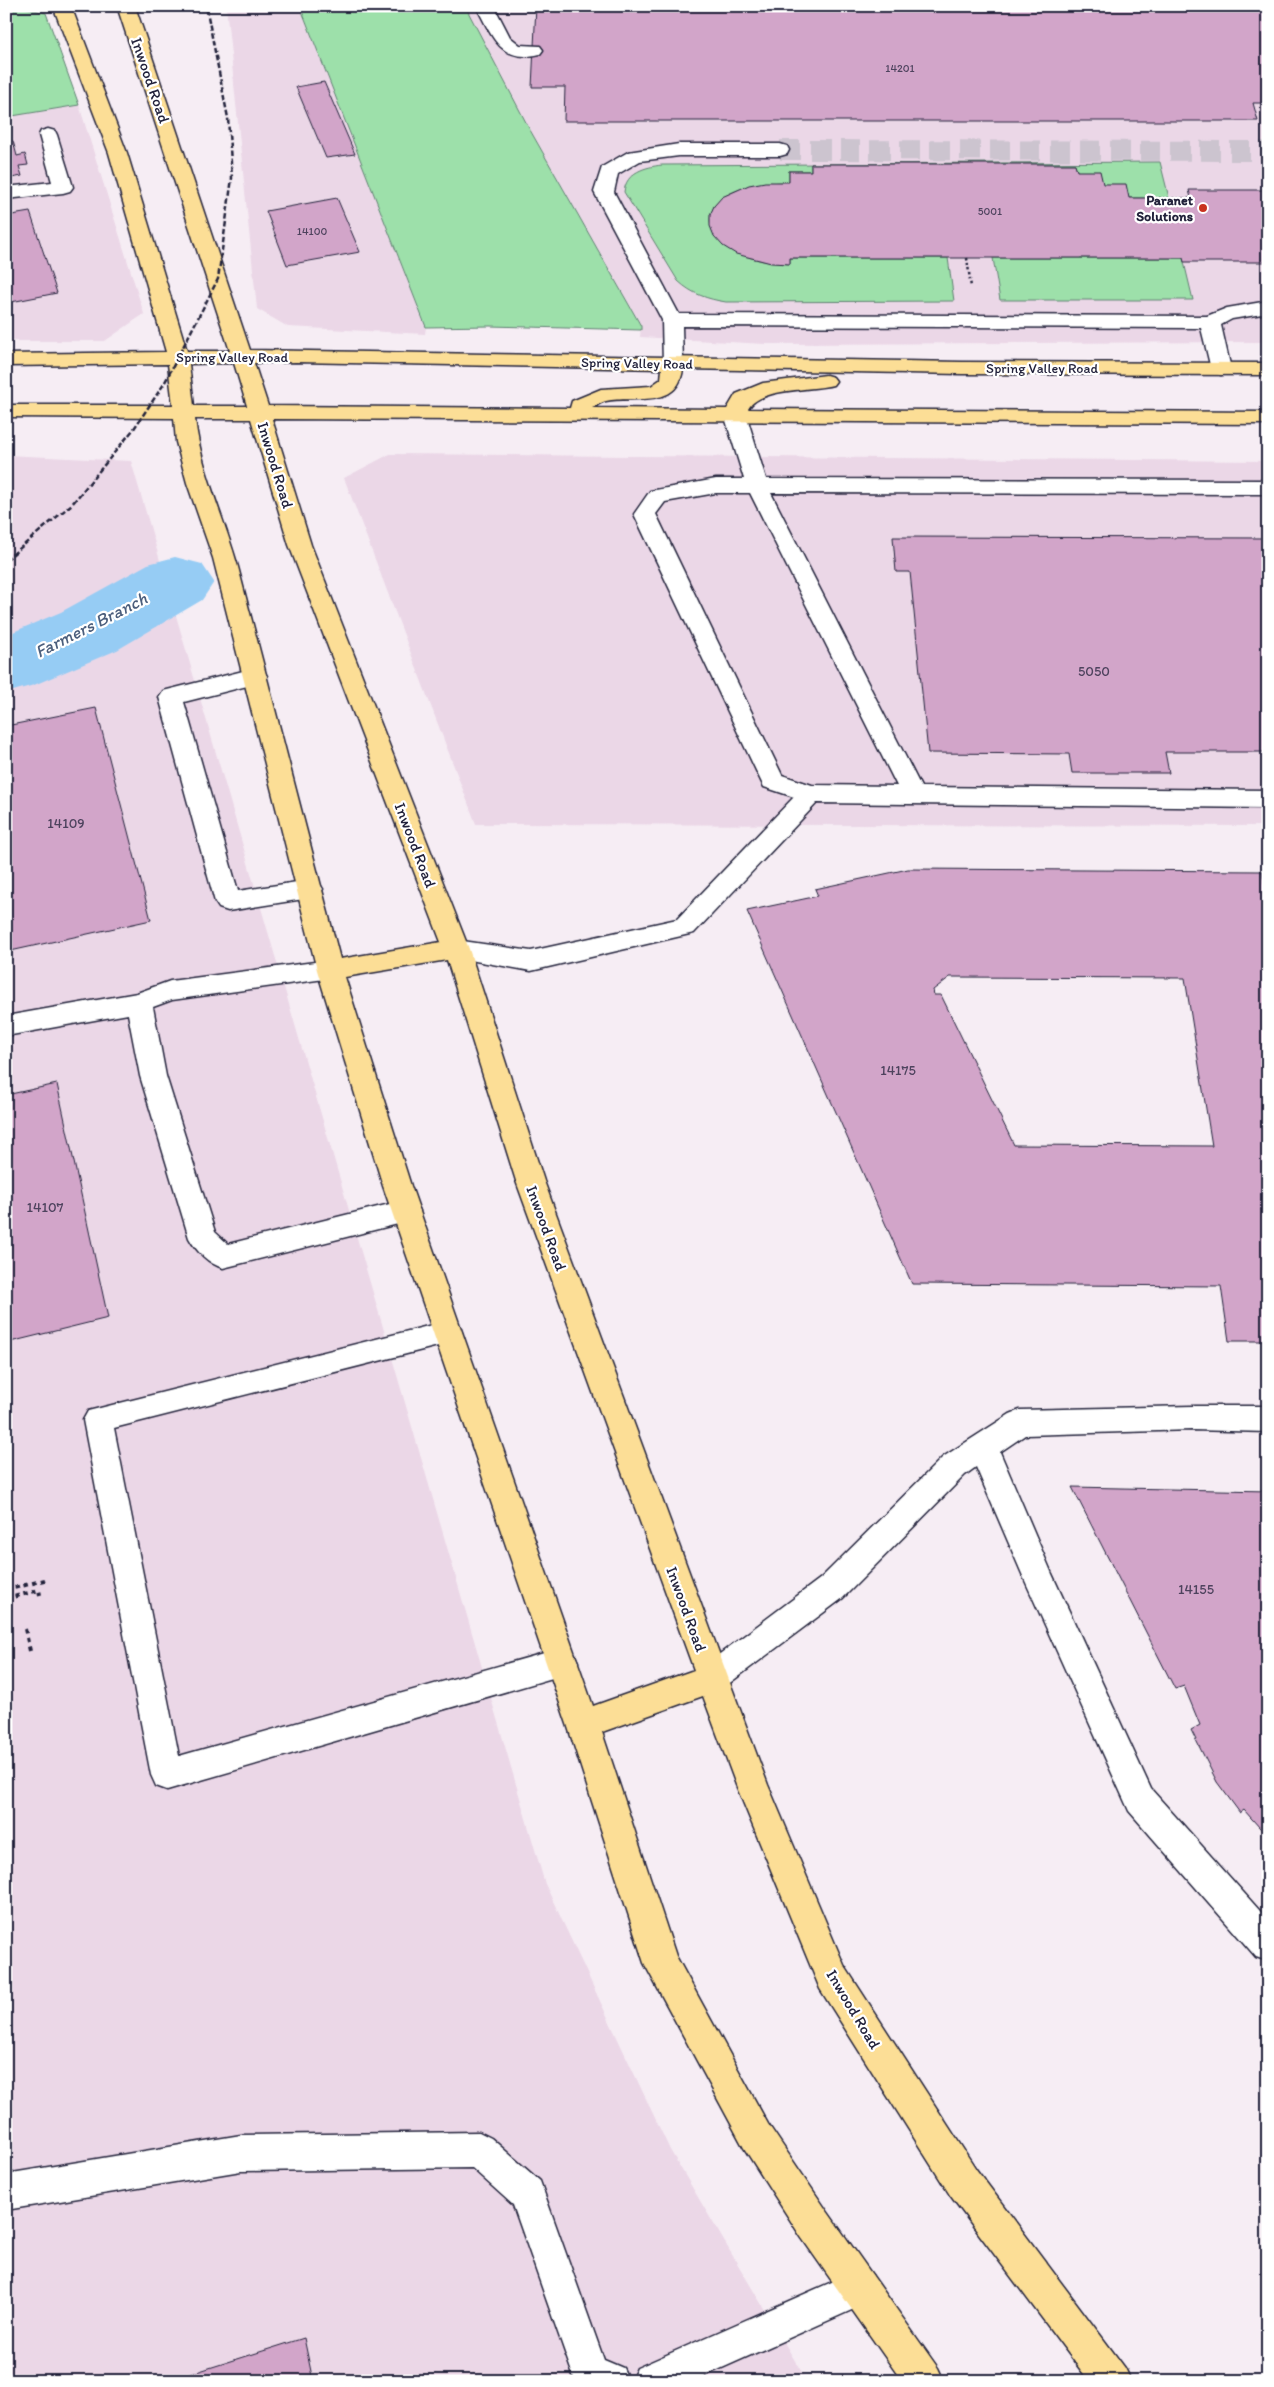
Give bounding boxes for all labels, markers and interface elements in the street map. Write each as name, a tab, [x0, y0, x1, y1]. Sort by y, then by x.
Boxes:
street label: Inwood Road	[127, 35, 174, 126]
house number: 14201	[885, 62, 915, 75]
place label: Paranet Solutions	[1136, 192, 1194, 225]
marker: Paranet Solutions	[1197, 202, 1209, 214]
house number: 5001	[978, 205, 1002, 218]
house number: 14100	[297, 225, 327, 238]
street label: Spring Valley Road	[176, 349, 288, 366]
street label: Spring Valley Road	[581, 354, 694, 373]
street label: Spring Valley Road	[986, 360, 1098, 377]
street label: Inwood Road	[253, 420, 298, 511]
water label: Farmers Branch	[31, 587, 151, 663]
house number: 5050	[1078, 663, 1110, 680]
street label: Inwood Road	[391, 800, 440, 891]
house number: 14109	[47, 815, 85, 832]
house number: 14175	[880, 1062, 916, 1079]
street label: Inwood Road	[522, 1183, 571, 1274]
house number: 14107	[27, 1199, 64, 1216]
street label: Inwood Road	[662, 1564, 711, 1655]
house number: 14155	[1178, 1581, 1214, 1598]
street label: Inwood Road	[822, 1966, 885, 2053]

